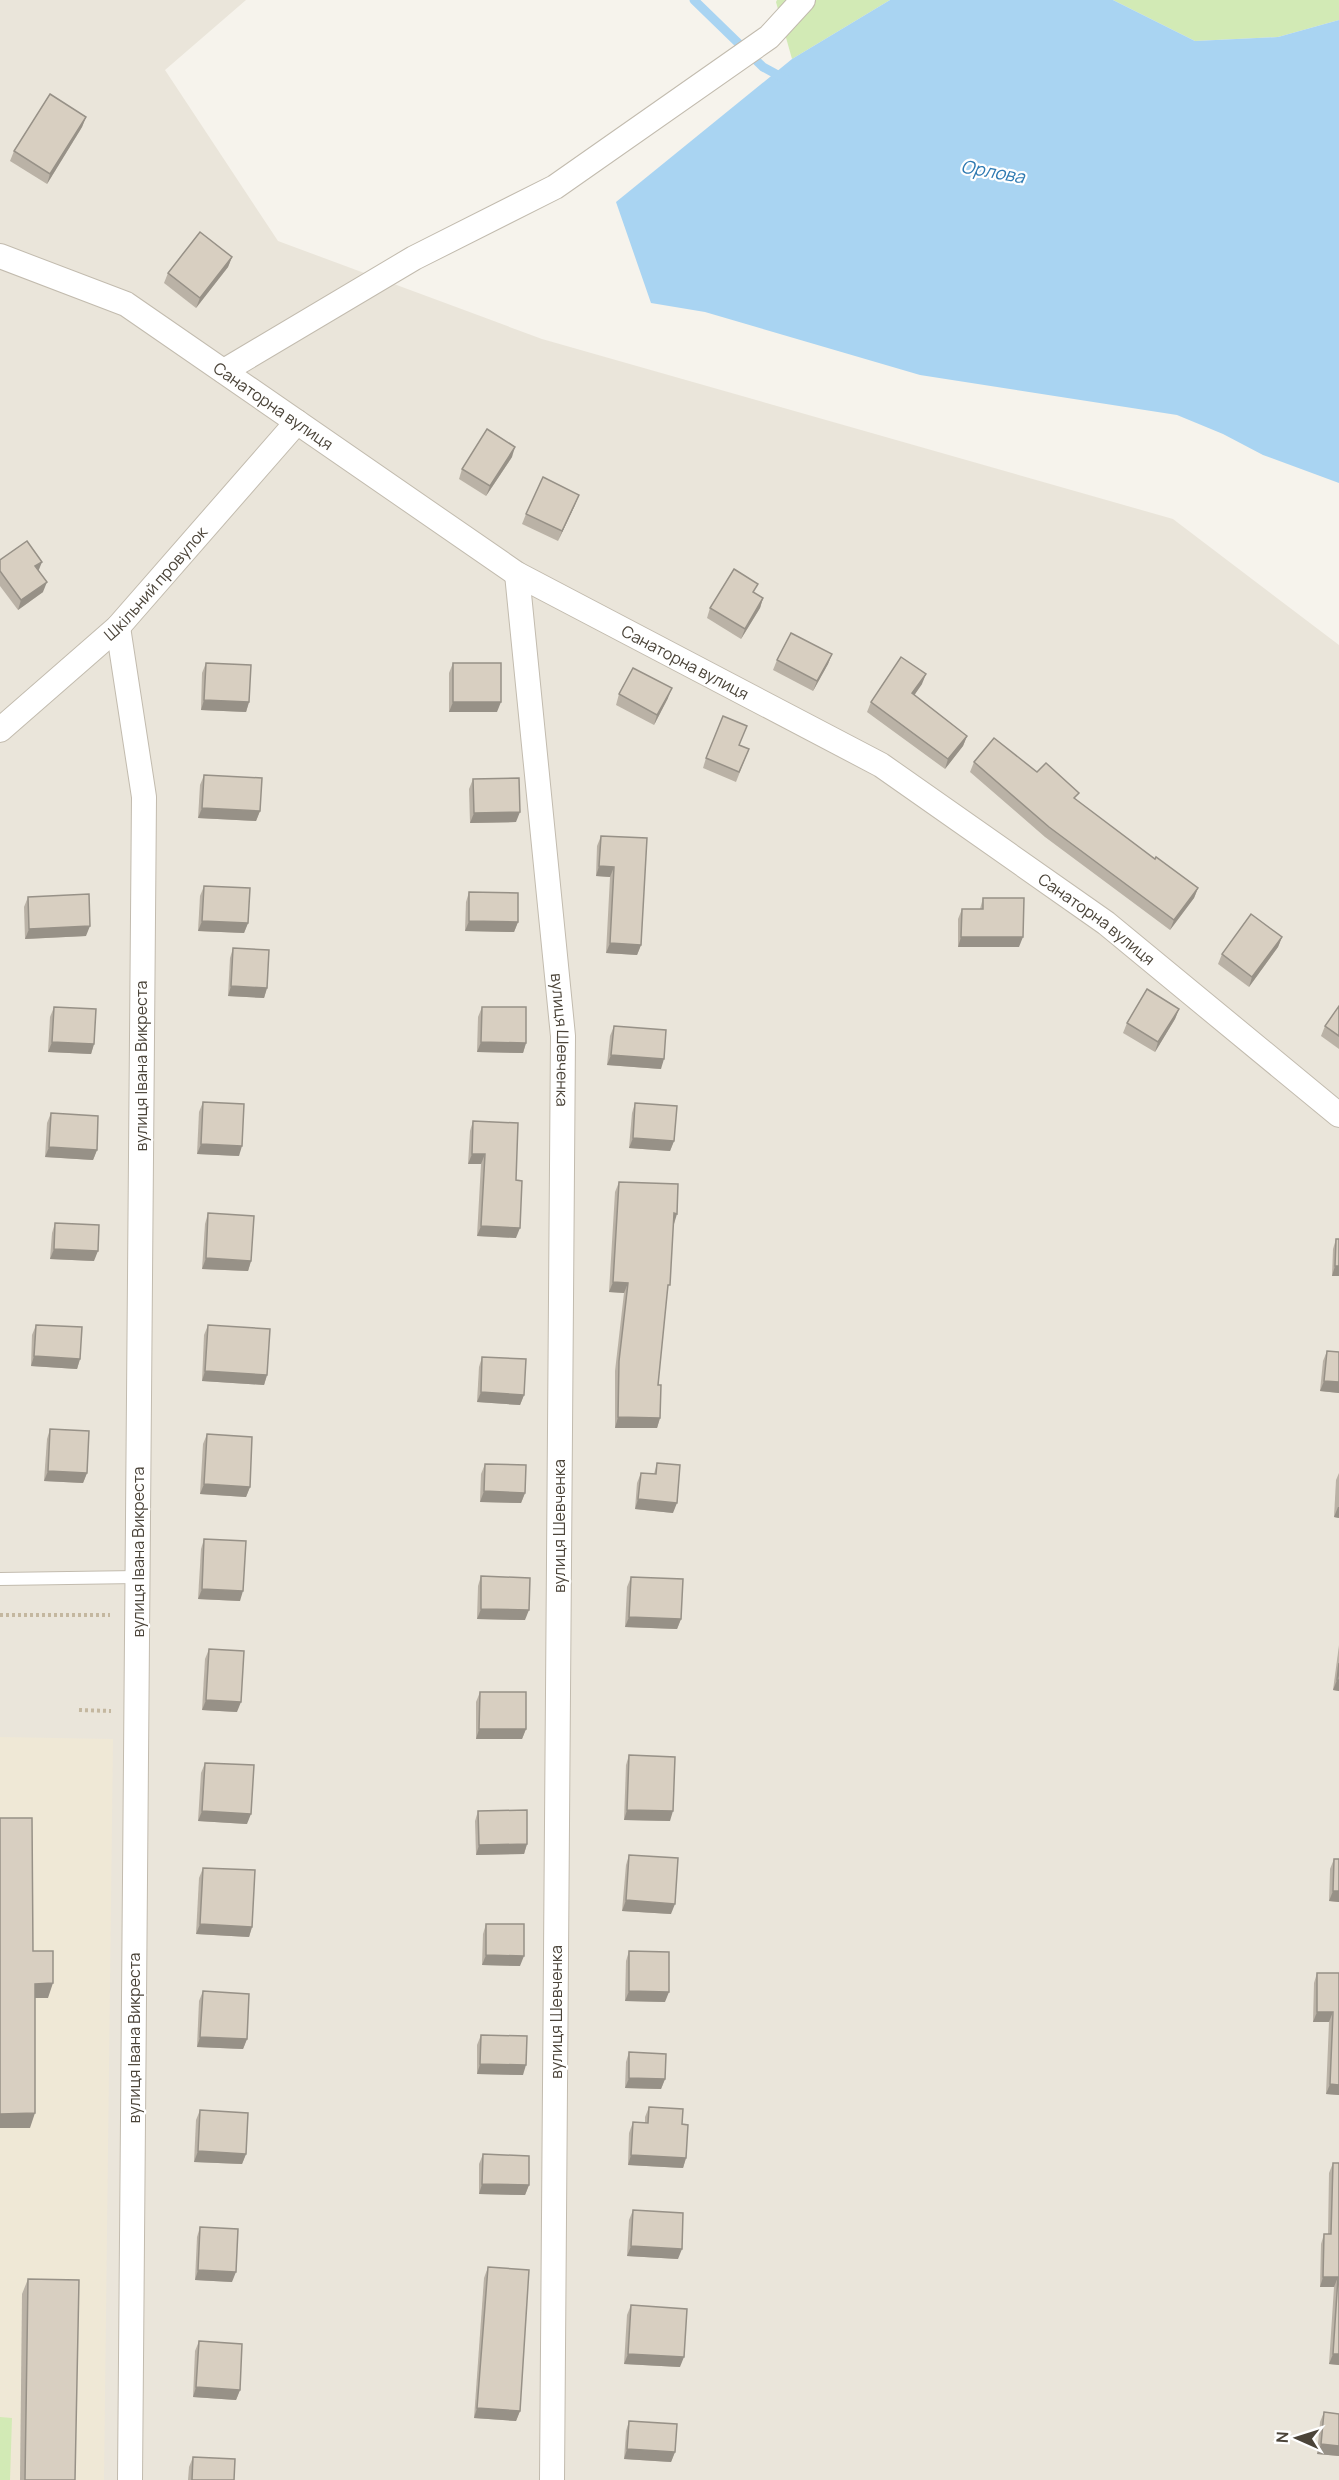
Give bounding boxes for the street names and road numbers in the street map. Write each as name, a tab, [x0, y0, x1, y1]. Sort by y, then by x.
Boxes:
street label: Санаторна вулиця	[209, 357, 338, 455]
street label: Шкільний провулок	[99, 521, 213, 646]
street label: Санаторна вулиця	[618, 620, 753, 705]
street label: Санаторна вулиця	[1034, 868, 1160, 970]
street label: вулиця Шевченка	[546, 972, 574, 1107]
street label: вулиця Івана Викреста	[130, 981, 152, 1151]
street label: вулиця Шевченка	[548, 1459, 570, 1593]
street label: вулиця Івана Викреста	[127, 1467, 149, 1637]
street label: вулиця Шевченка	[545, 1945, 567, 2079]
street label: вулиця Івана Викреста	[123, 1953, 145, 2123]

